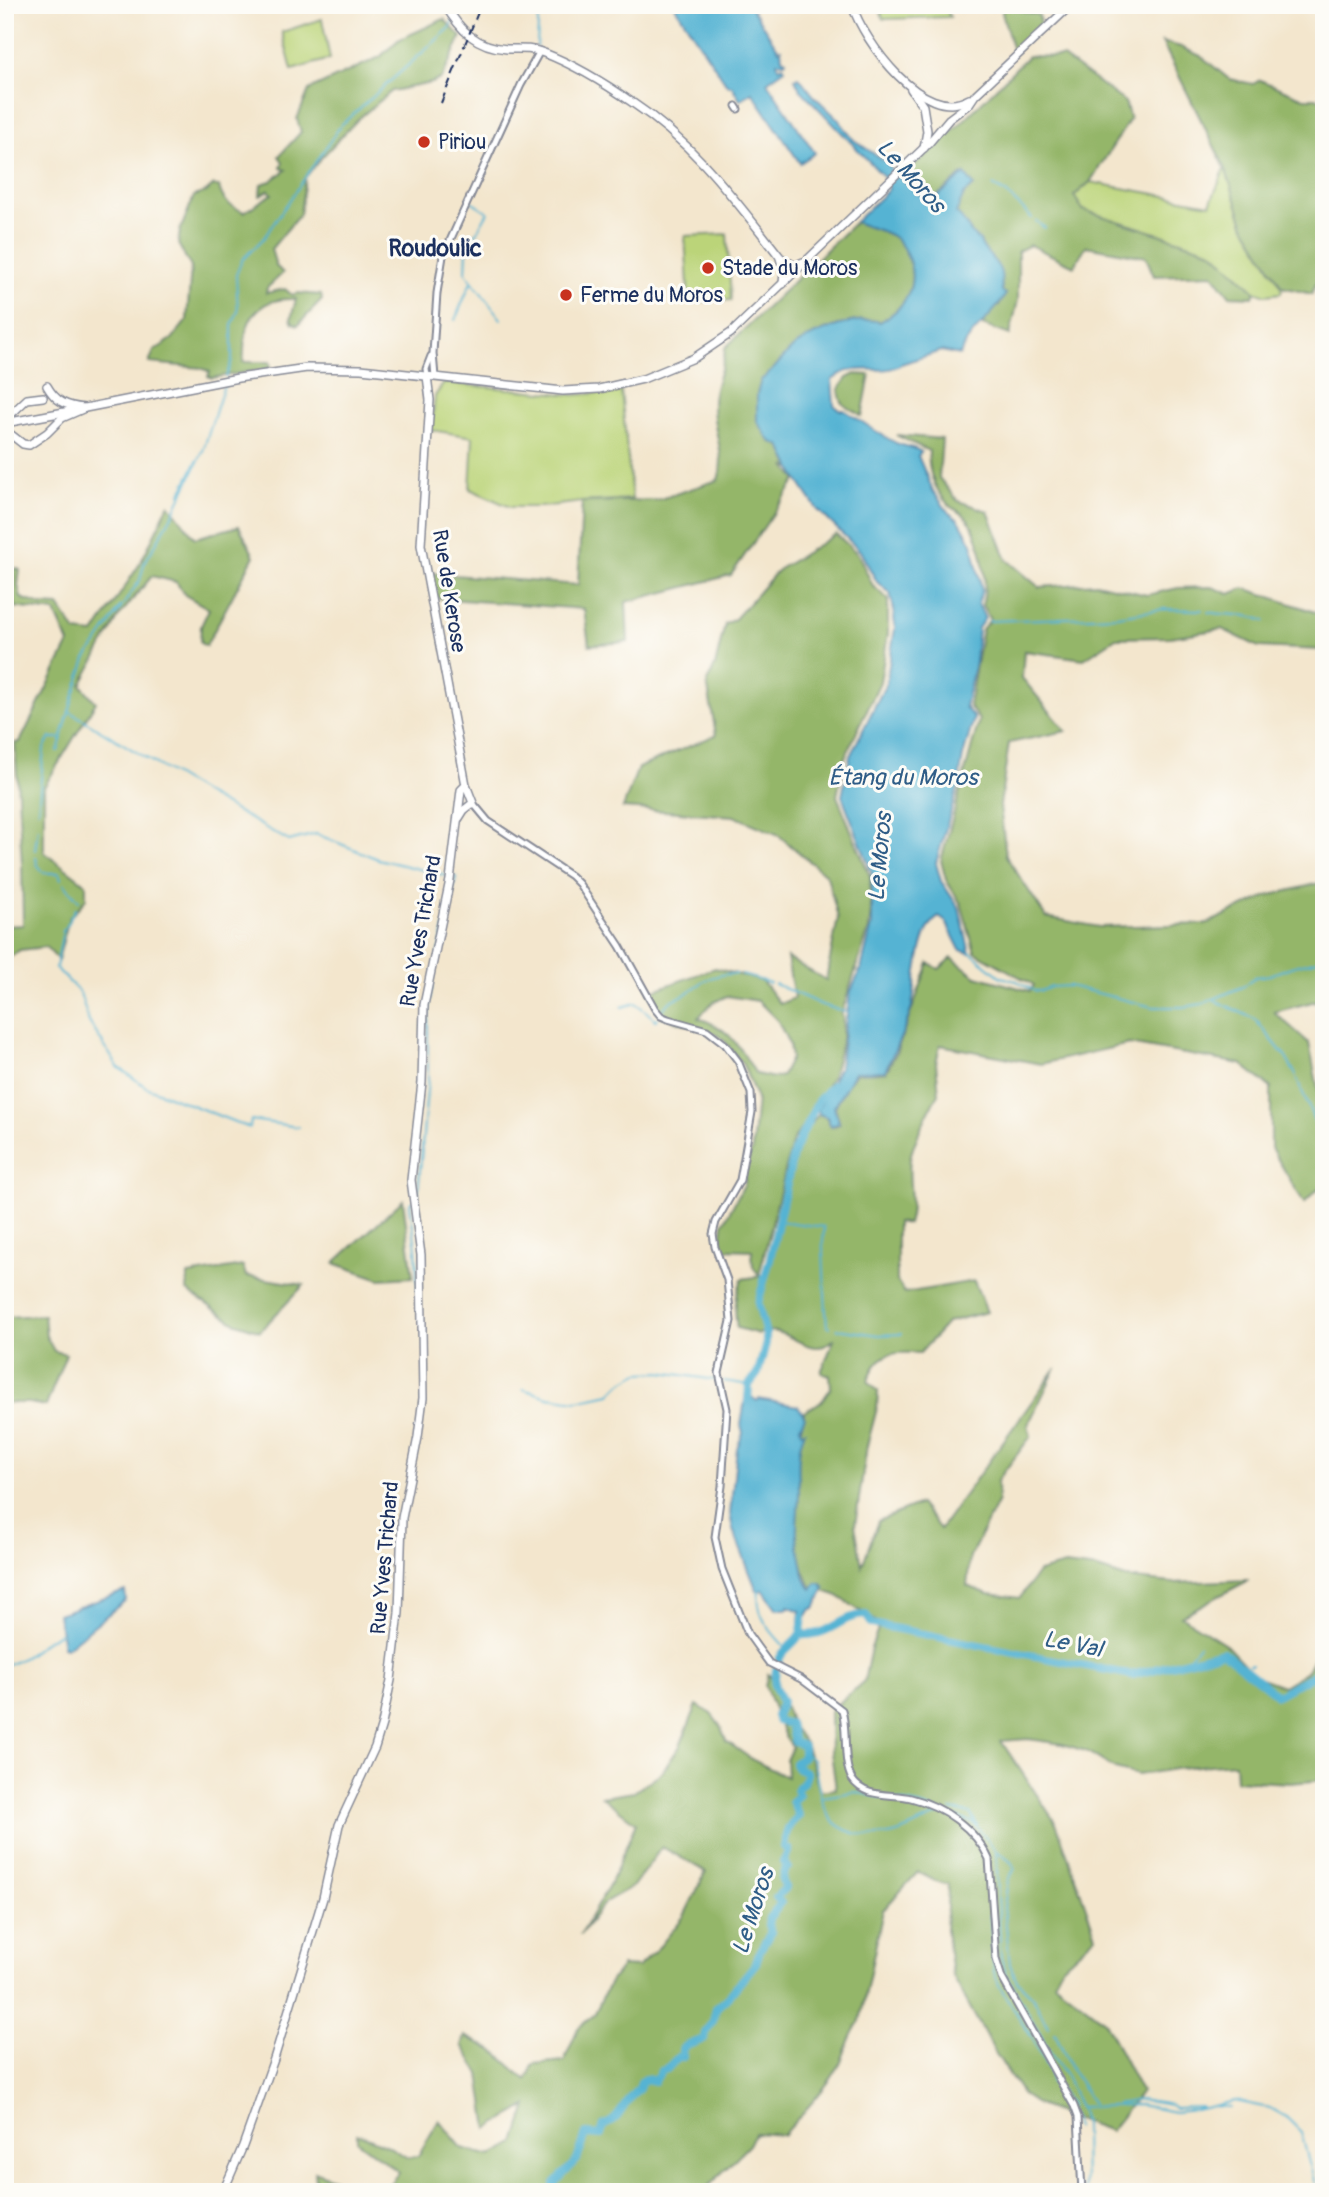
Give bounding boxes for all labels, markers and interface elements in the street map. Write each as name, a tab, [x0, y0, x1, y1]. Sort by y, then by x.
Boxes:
place label: Piriou	[438, 129, 486, 156]
water label: Le Moros	[871, 133, 953, 221]
marker: Piriou	[416, 134, 432, 150]
district label: Roudoulic	[388, 234, 482, 263]
place label: Stade du Moros	[722, 255, 858, 282]
marker: Stade du Moros	[700, 260, 716, 276]
place label: Ferme du Moros	[580, 282, 724, 309]
marker: Ferme du Moros	[558, 287, 574, 303]
street label: Rue de Kerose	[426, 528, 472, 655]
water label: Étang du Moros	[829, 763, 980, 792]
water label: Le Moros	[862, 809, 899, 902]
street label: Rue Yves Trichard	[394, 853, 448, 1009]
street label: Rue Yves Trichard	[365, 1480, 405, 1636]
water label: Le Val	[1041, 1624, 1107, 1664]
water label: Le Moros	[726, 1862, 781, 1958]

